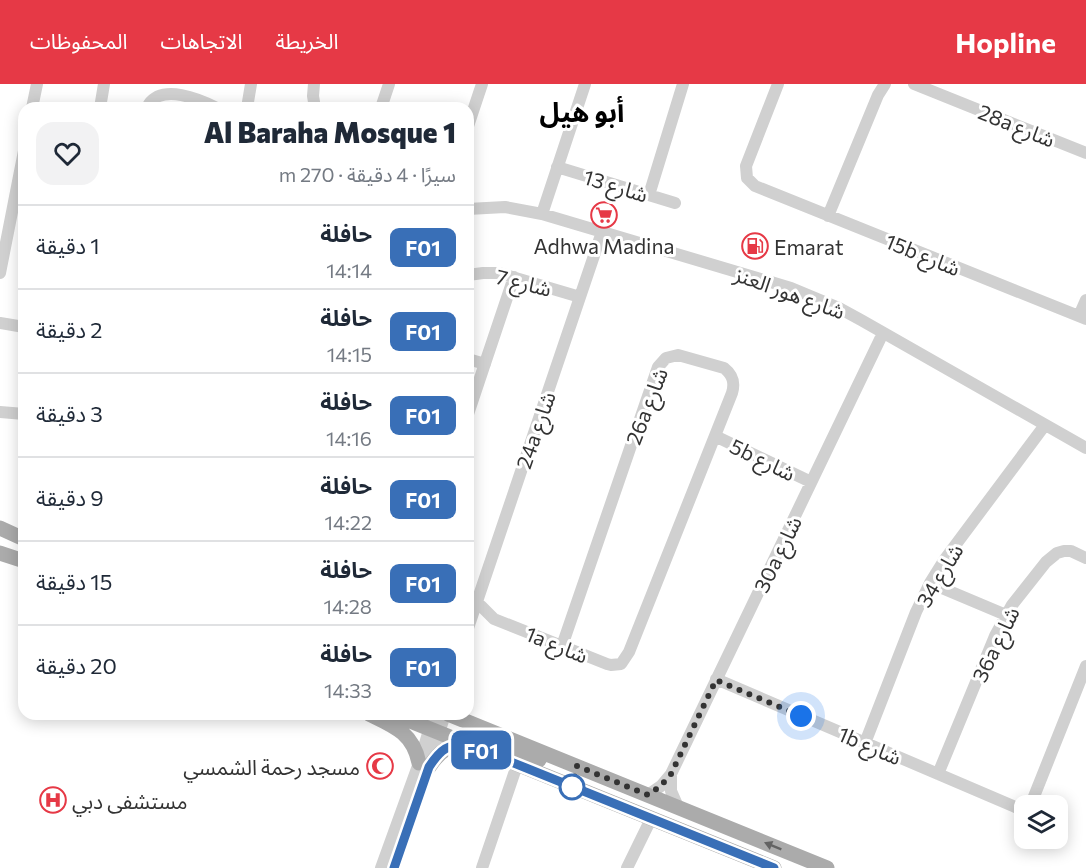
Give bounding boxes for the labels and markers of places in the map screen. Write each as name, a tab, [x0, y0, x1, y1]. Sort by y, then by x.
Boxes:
supermarket icon: Adhwa Madina	[589, 200, 619, 230]
fuel station icon: Emarat	[740, 231, 770, 261]
place label: Adhwa Madina	[534, 233, 674, 258]
place label: Emarat	[774, 234, 844, 259]
mosque icon: مسجد رحمة الشمسي	[365, 751, 395, 781]
place label: مسجد رحمة الشمسي	[183, 754, 360, 783]
unlabelled marker	[559, 774, 585, 800]
hospital icon: مستشفى دبي	[38, 785, 68, 815]
place label: مستشفى دبي	[72, 788, 188, 817]

